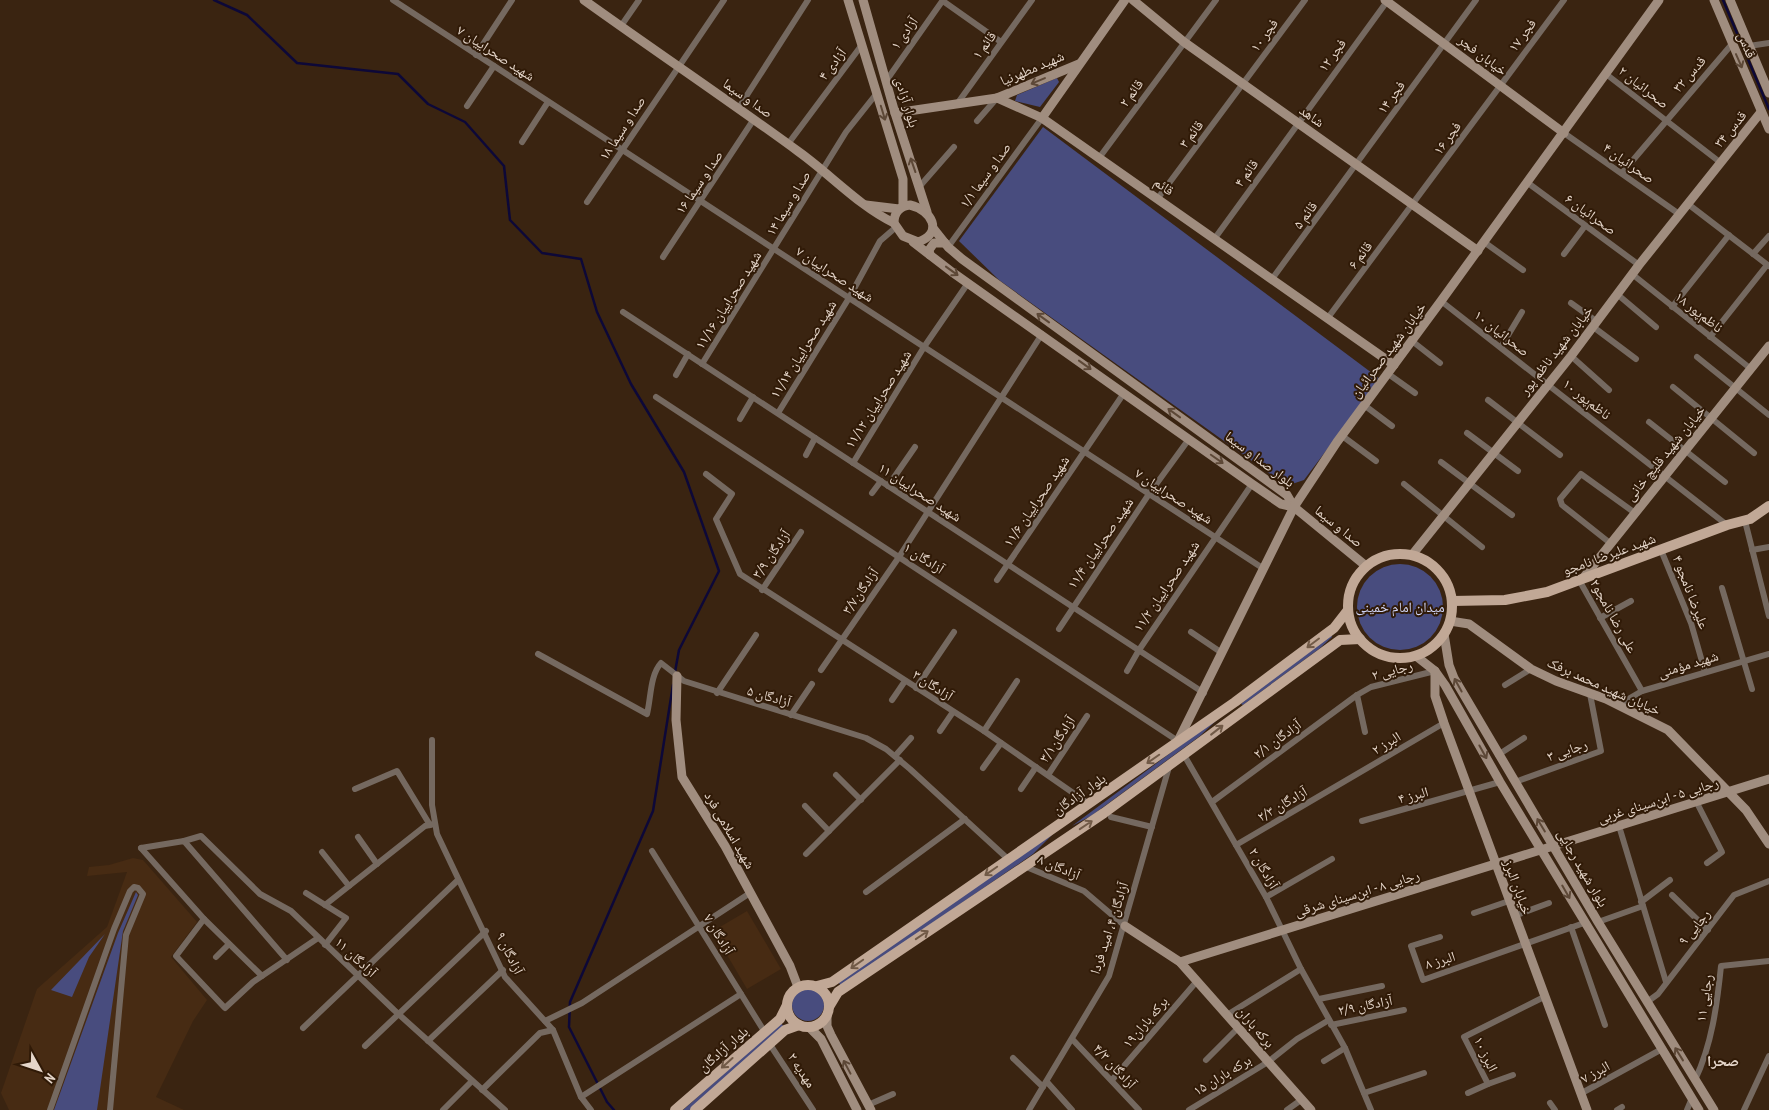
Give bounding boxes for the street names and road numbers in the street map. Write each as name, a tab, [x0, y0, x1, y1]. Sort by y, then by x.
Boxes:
street label: آزادی ۱	[886, 13, 922, 53]
street label: فجر ۱۰	[1246, 15, 1282, 55]
street label: فجر ۱۷	[1504, 15, 1540, 55]
street label: شهید صحراییان ۷	[454, 21, 538, 85]
street label: قائم ۱	[968, 28, 1001, 63]
street label: قدس	[1733, 29, 1761, 61]
street label: خیابان فجر	[1454, 30, 1511, 79]
street label: فجر ۱۲	[1314, 35, 1350, 75]
street label: آزادی ۴	[814, 44, 850, 84]
street label: شهید مطهرنیا	[997, 46, 1067, 90]
street label: قدس ۳۲	[1668, 52, 1710, 96]
street label: صحرائیان ۲	[1615, 62, 1673, 112]
street label: صدا و سیما	[719, 74, 777, 122]
street label: بلوار آزادی	[891, 74, 923, 130]
street label: قائم ۲	[1115, 76, 1148, 111]
street label: فجر ۱۴	[1373, 77, 1409, 117]
street label: صدا و سیما ۱۸	[595, 93, 649, 163]
street label: شاهد	[1296, 101, 1328, 131]
street label: قدس ۳۴	[1710, 107, 1750, 151]
street label: قائم ۳	[1175, 117, 1208, 152]
street label: فجر ۱۶	[1429, 118, 1465, 158]
street label: صدا و سیما ۱/۱	[955, 139, 1015, 211]
street label: صحرائیان ۴	[1600, 139, 1658, 187]
street label: صدا و سیما ۱۶	[671, 147, 727, 217]
street label: قائم ۴	[1230, 156, 1263, 191]
street label: صدا و سیما ۱۴	[762, 167, 814, 239]
street label: قائم	[1150, 173, 1178, 200]
street label: صحرائیان ۶	[1562, 189, 1620, 239]
street label: قائم ۵	[1289, 198, 1322, 233]
street label: قائم ۶	[1344, 238, 1377, 273]
street label: شهید صحراییان ۷	[793, 242, 877, 306]
street label: شهید صحراییان ۱۱/۱۶	[691, 248, 765, 352]
street label: ناظم‌پور ۱۸	[1671, 288, 1727, 337]
street label: شهید صحراییان ۱۱/۱۴	[766, 297, 840, 401]
street label: خیابان شهید صحرائیان	[1346, 299, 1430, 401]
street label: خیابان شهید ناظم پور	[1515, 301, 1597, 400]
street label: صحرائیان ۱۰	[1471, 306, 1533, 360]
street label: شهید صحراییان ۱۱/۱۲	[841, 347, 915, 451]
street label: ناظم‌پور ۱۰	[1559, 375, 1615, 424]
street label: خیابان شهید قلیچ خانی	[1621, 401, 1710, 505]
street label: بلوار صدا و سیما	[1222, 427, 1299, 491]
street label: شهید صحراییان ۱۱/۶	[999, 452, 1073, 550]
street label: شهید صحراییان ۱۱	[875, 458, 965, 526]
street label: شهید صحراییان ۷	[1132, 464, 1216, 528]
street label: شهید صحراییان ۱۱/۴	[1063, 494, 1137, 592]
street label: صدا و سیما	[1311, 501, 1367, 551]
street label: آزادگان ۳/۹	[748, 526, 794, 582]
street label: شهید علیرضا نامجو	[1560, 529, 1658, 579]
street label: شهید صحراییان ۱۱/۲	[1129, 537, 1203, 635]
street label: آزادگان ۱	[900, 538, 948, 578]
street label: علیرضا نامجو ۴	[1669, 553, 1713, 631]
street label: آزادگان۳/۷	[838, 564, 883, 618]
street label: علی رضا نامجو۲	[1586, 576, 1642, 656]
street label: شهید مؤمنی	[1656, 646, 1720, 682]
street label: خیابان شهید محمد برفک	[1544, 653, 1664, 719]
street label: رجایی ۲	[1370, 656, 1414, 684]
street label: آزادگان ۳	[909, 665, 957, 705]
street label: آزادگان ۵	[745, 681, 793, 711]
street label: آزادگان۳/۱	[1035, 712, 1079, 766]
street label: آزادگان ۲/۱	[1249, 715, 1305, 762]
street label: البرز ۲	[1368, 727, 1404, 759]
street label: رجایی ۳	[1544, 735, 1590, 765]
street label: بلوار آزادگان	[1049, 769, 1109, 819]
street label: رجایی ۵ - ابن‌سینای غربی	[1595, 773, 1721, 827]
street label: آزادگان ۲/۳	[1254, 782, 1311, 826]
street label: البرز ۴	[1396, 782, 1430, 808]
street label: شهید اسلامی فرد	[701, 788, 759, 872]
street label: بلوار شهید رجایی	[1553, 826, 1613, 910]
street label: آزادگان ۲	[1245, 844, 1283, 892]
street label: آزادگان ۸	[1035, 850, 1083, 884]
street label: خیابان البرز	[1499, 856, 1536, 917]
street label: رجایی ۸ - ابن‌سینای شرقی	[1292, 865, 1422, 921]
street label: آزادگان ۴، امید فردا	[1086, 879, 1132, 976]
street label: رجایی ۹	[1674, 905, 1714, 949]
street label: آزادگان ۷	[700, 910, 738, 958]
street label: آزادگان ۹	[492, 929, 528, 977]
street label: آزادگان ۱۱	[331, 933, 381, 981]
street label: البرز ۸	[1423, 947, 1457, 973]
street label: رجایی ۱۱	[1691, 973, 1717, 1023]
street label: آزادگان ۲/۹	[1336, 991, 1394, 1019]
street label: برکه باران۱۹	[1118, 993, 1172, 1051]
street label: برکه باران	[1233, 1003, 1279, 1051]
street label: بلوار آزادگان	[694, 1022, 752, 1076]
street label: البرز ۱۰	[1470, 1033, 1502, 1075]
street label: آزادگان ۴/۳	[1090, 1040, 1141, 1093]
street label: مهدیه ۲	[784, 1049, 820, 1091]
street label: برکه باران ۱۵	[1190, 1051, 1254, 1099]
street label: البرز ۷	[1577, 1057, 1613, 1087]

